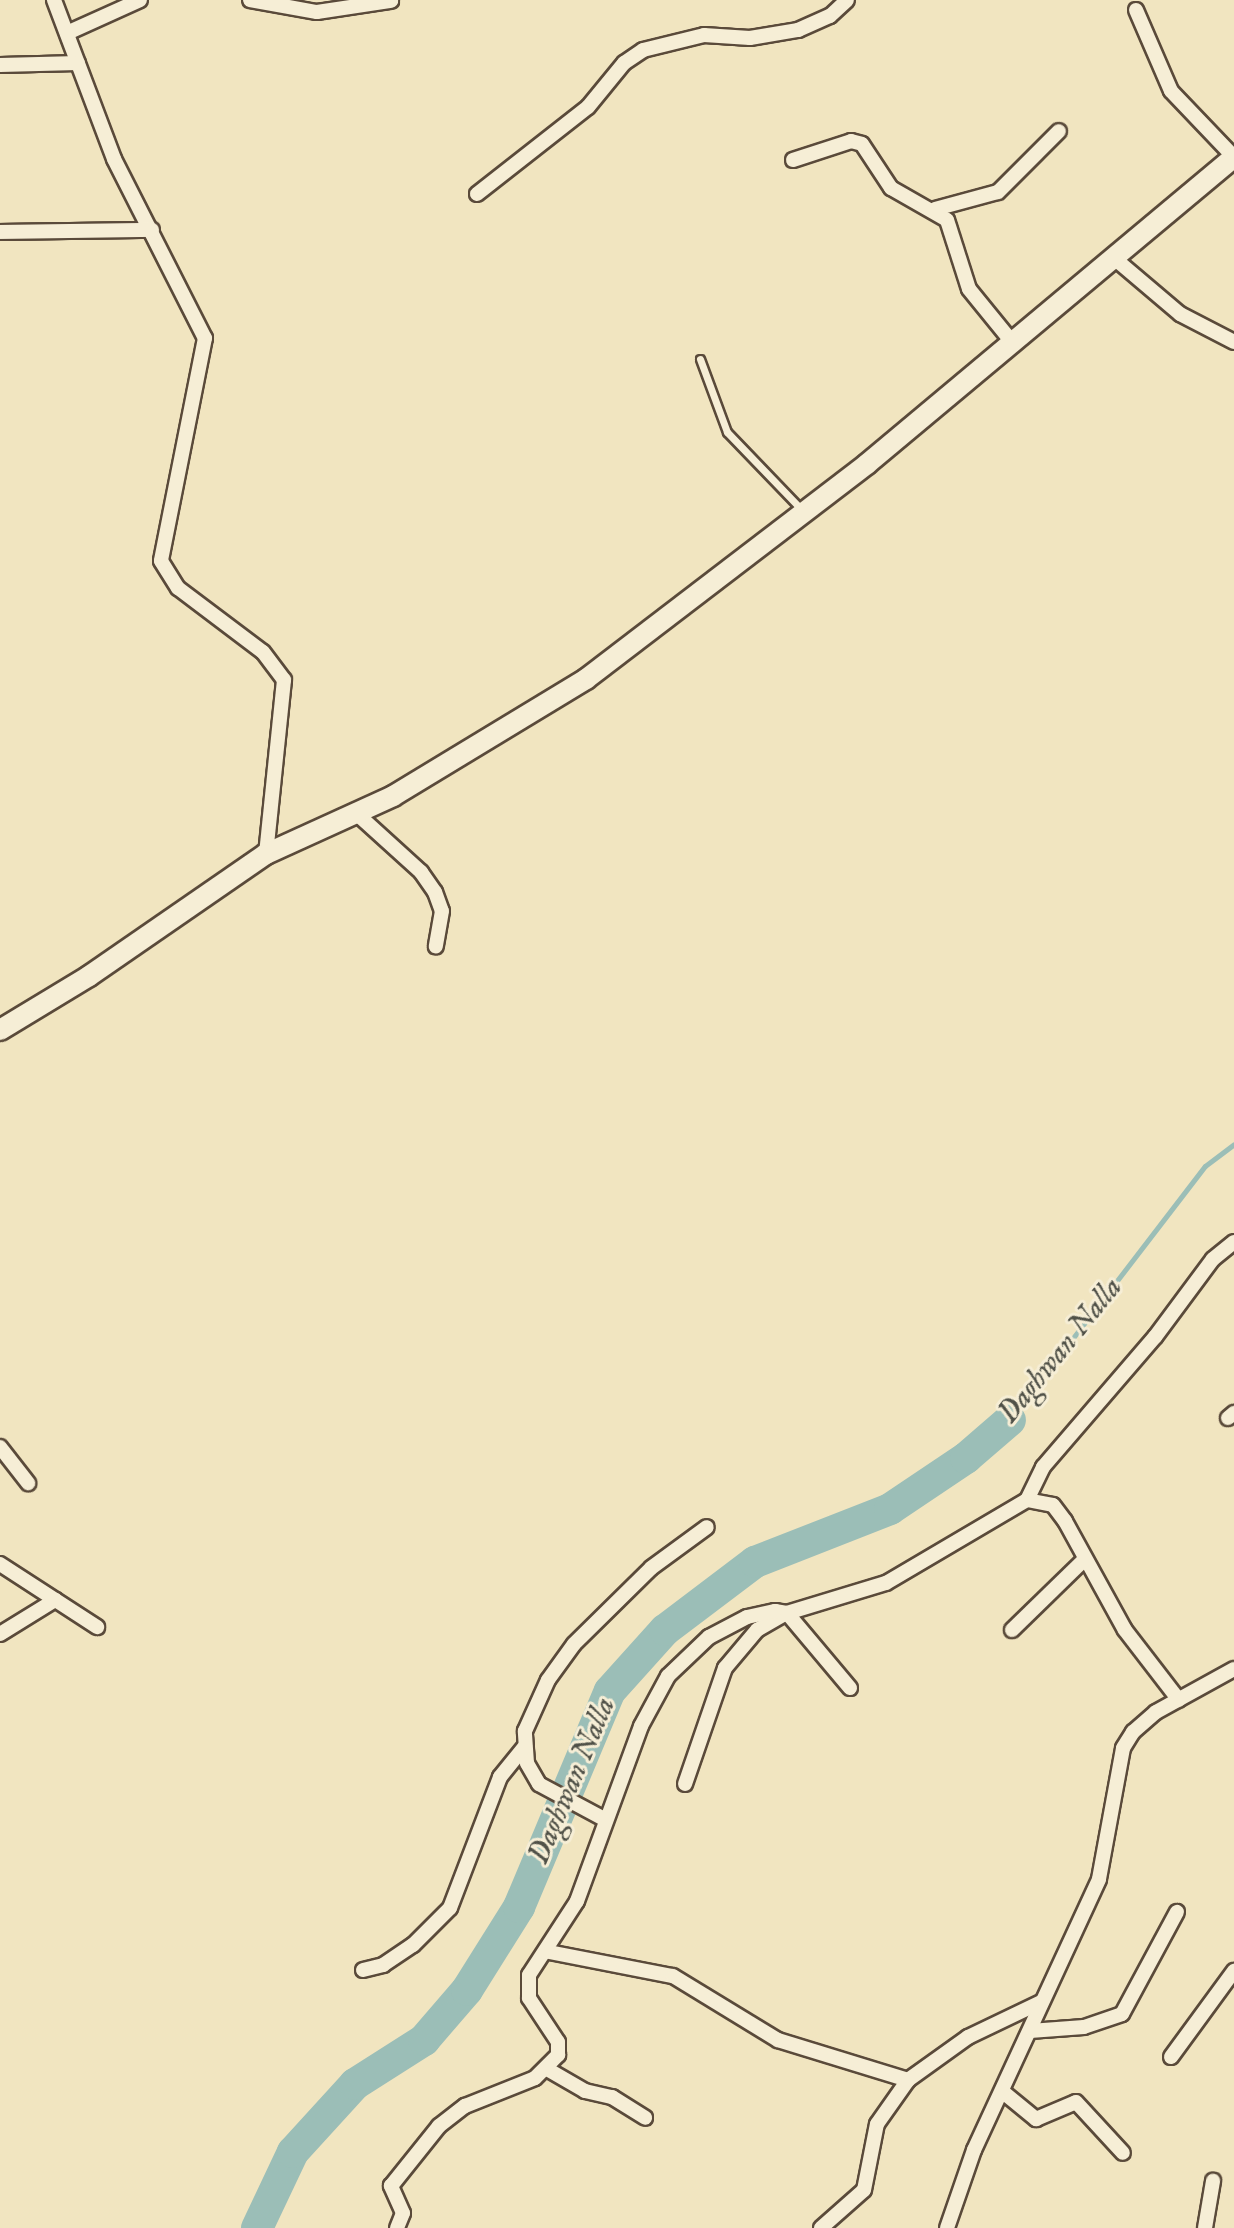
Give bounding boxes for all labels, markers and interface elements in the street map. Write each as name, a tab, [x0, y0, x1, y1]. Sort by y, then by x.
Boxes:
water label: Daghwan Nalla	[991, 1271, 1131, 1431]
water label: Daghwan Nalla	[522, 1692, 624, 1870]

